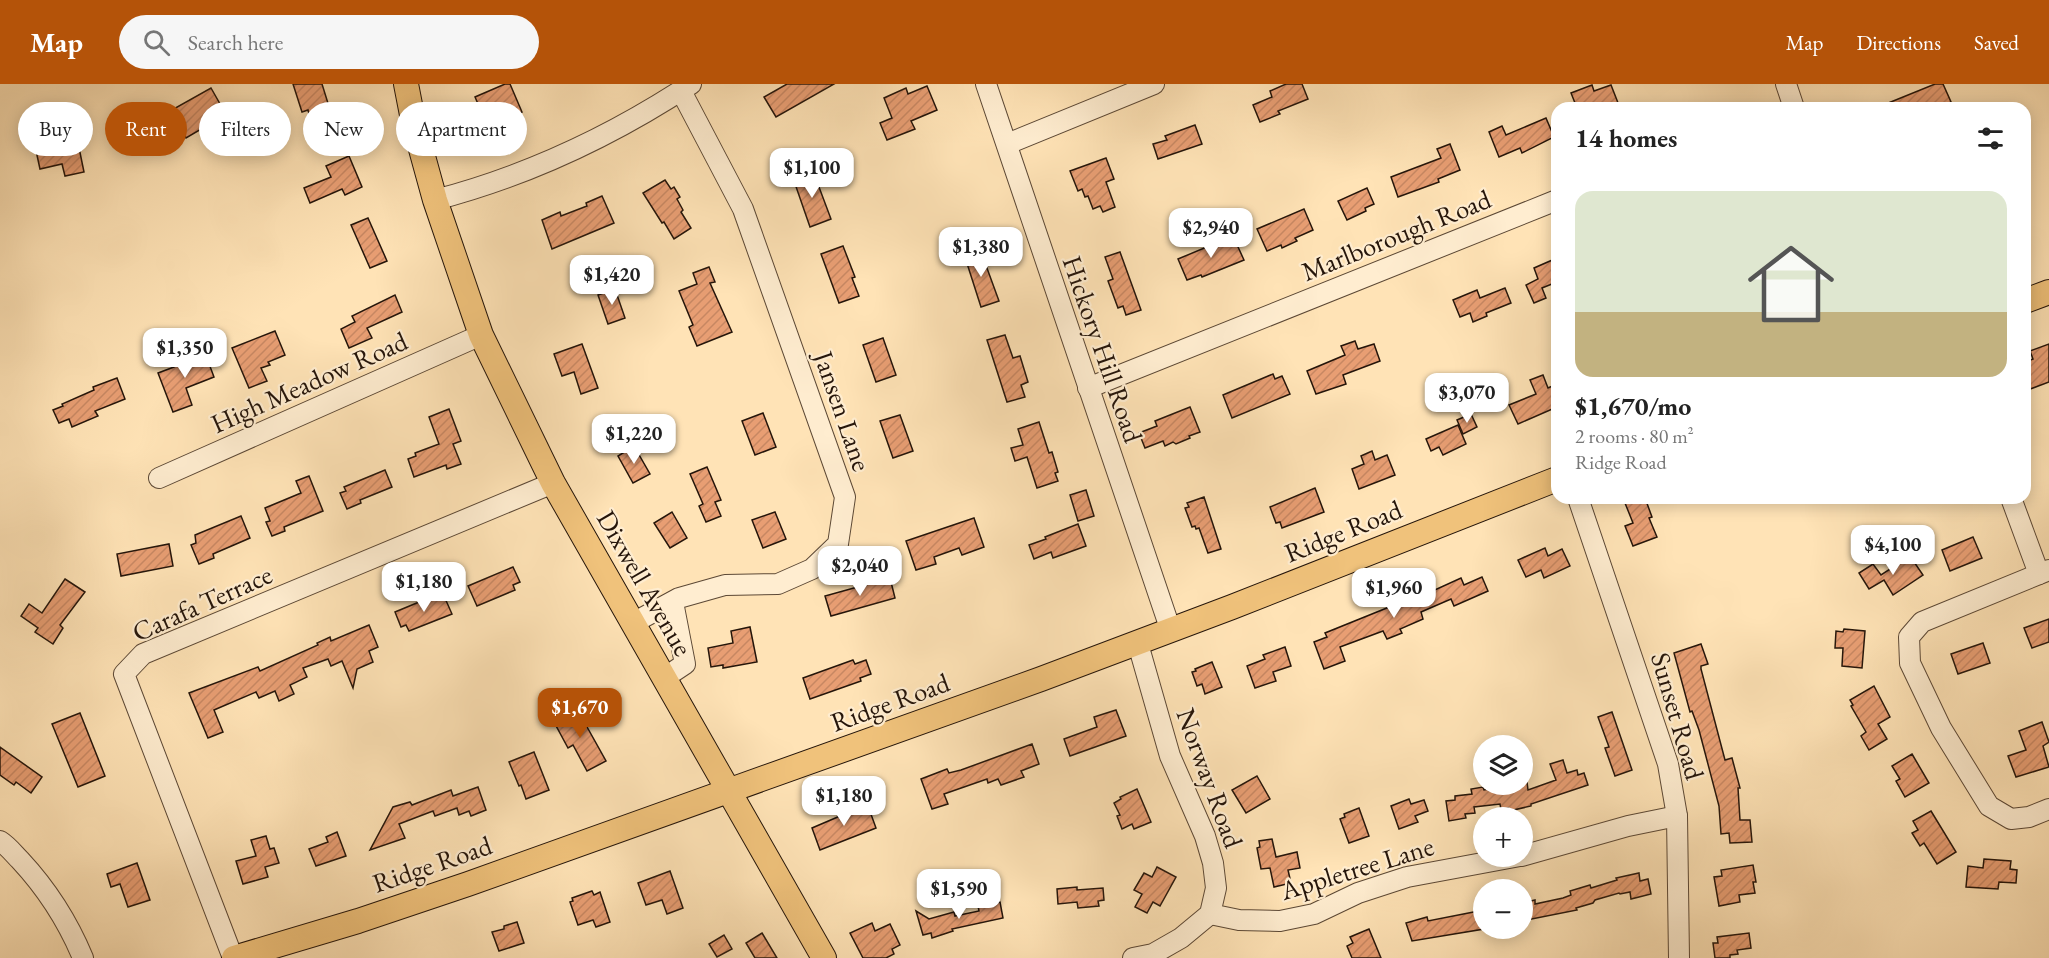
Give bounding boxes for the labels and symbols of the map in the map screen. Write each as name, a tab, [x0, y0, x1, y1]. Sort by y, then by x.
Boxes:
pin: $1,100	[763, 148, 861, 199]
street label: Marlborough Road	[1296, 181, 1496, 289]
pin: $2,940	[1162, 208, 1260, 259]
pin: $1,380	[932, 227, 1030, 278]
street label: Hickory Hill Road	[1055, 251, 1151, 447]
pin: $1,420	[563, 255, 661, 306]
street label: High Meadow Road	[205, 323, 413, 441]
pin: $1,350	[136, 328, 234, 379]
street label: Jansen Lane	[806, 345, 880, 476]
pin: $3,070	[1418, 373, 1516, 424]
pin: $1,220	[585, 414, 683, 465]
street label: Ridge Road	[1279, 491, 1407, 570]
street label: Dixwell Avenue	[589, 504, 701, 662]
pin: $4,100	[1844, 525, 1942, 576]
pin: $2,040	[811, 546, 909, 597]
street label: Carafa Terrace	[127, 557, 277, 649]
pin: $1,180	[375, 562, 473, 613]
pin: $1,960	[1345, 568, 1443, 619]
street label: Sunset Road	[1643, 648, 1713, 784]
street label: Ridge Road	[826, 664, 954, 740]
pin: $1,670	[531, 688, 629, 739]
street label: Norway Road	[1169, 703, 1252, 853]
pin: $1,180	[795, 776, 893, 827]
street label: Ridge Road	[368, 827, 497, 901]
street label: Appletree Lane	[1275, 828, 1438, 908]
pin: $1,590	[910, 869, 1008, 920]

